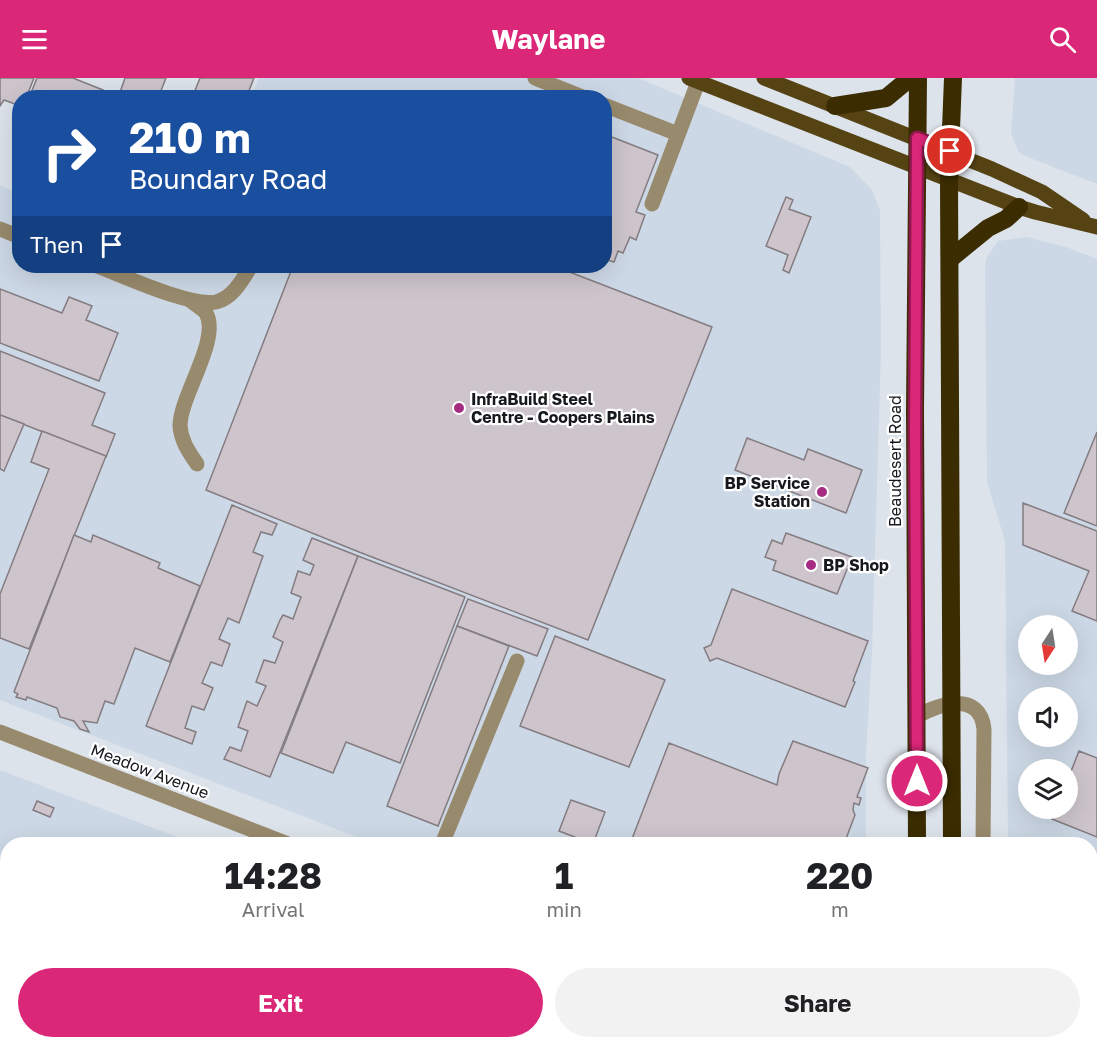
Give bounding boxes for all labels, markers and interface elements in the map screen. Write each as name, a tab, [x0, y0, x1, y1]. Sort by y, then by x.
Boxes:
icon: menu	[18, 23, 51, 56]
text: Waylane	[491, 23, 606, 55]
icon: search	[1046, 23, 1079, 56]
text: 210 m	[129, 112, 251, 162]
icon: right	[30, 114, 108, 192]
pin	[924, 125, 975, 176]
icon: arrive	[933, 134, 966, 167]
text: Boundary Road	[129, 163, 327, 195]
icon: arrive	[95, 228, 128, 261]
text: Then	[30, 231, 83, 258]
place label: InfraBuild Steel Centre - Coopers Plains	[471, 389, 655, 427]
street label: Beaudesert Road	[885, 395, 905, 527]
marker: InfraBuild Steel Centre - Coopers Plains	[452, 401, 466, 415]
place label: BP Service Station	[725, 473, 810, 511]
marker: BP Service Station	[815, 485, 829, 499]
place label: BP Shop	[823, 555, 889, 575]
marker: BP Shop	[804, 558, 818, 572]
north arrow	[1018, 615, 1078, 675]
map controls	[1018, 615, 1078, 819]
button: sound	[1018, 687, 1078, 747]
street label: Meadow Avenue	[88, 739, 212, 803]
position arrow	[885, 749, 949, 813]
button: layers	[1018, 759, 1078, 819]
text: 14:28	[224, 854, 322, 897]
text: 1	[555, 854, 573, 897]
text: 220	[806, 854, 874, 897]
text: Arrival	[242, 897, 305, 921]
text: min	[546, 897, 582, 921]
text: m	[831, 897, 849, 921]
button: Exit	[18, 968, 543, 1037]
button: Share	[555, 968, 1080, 1037]

